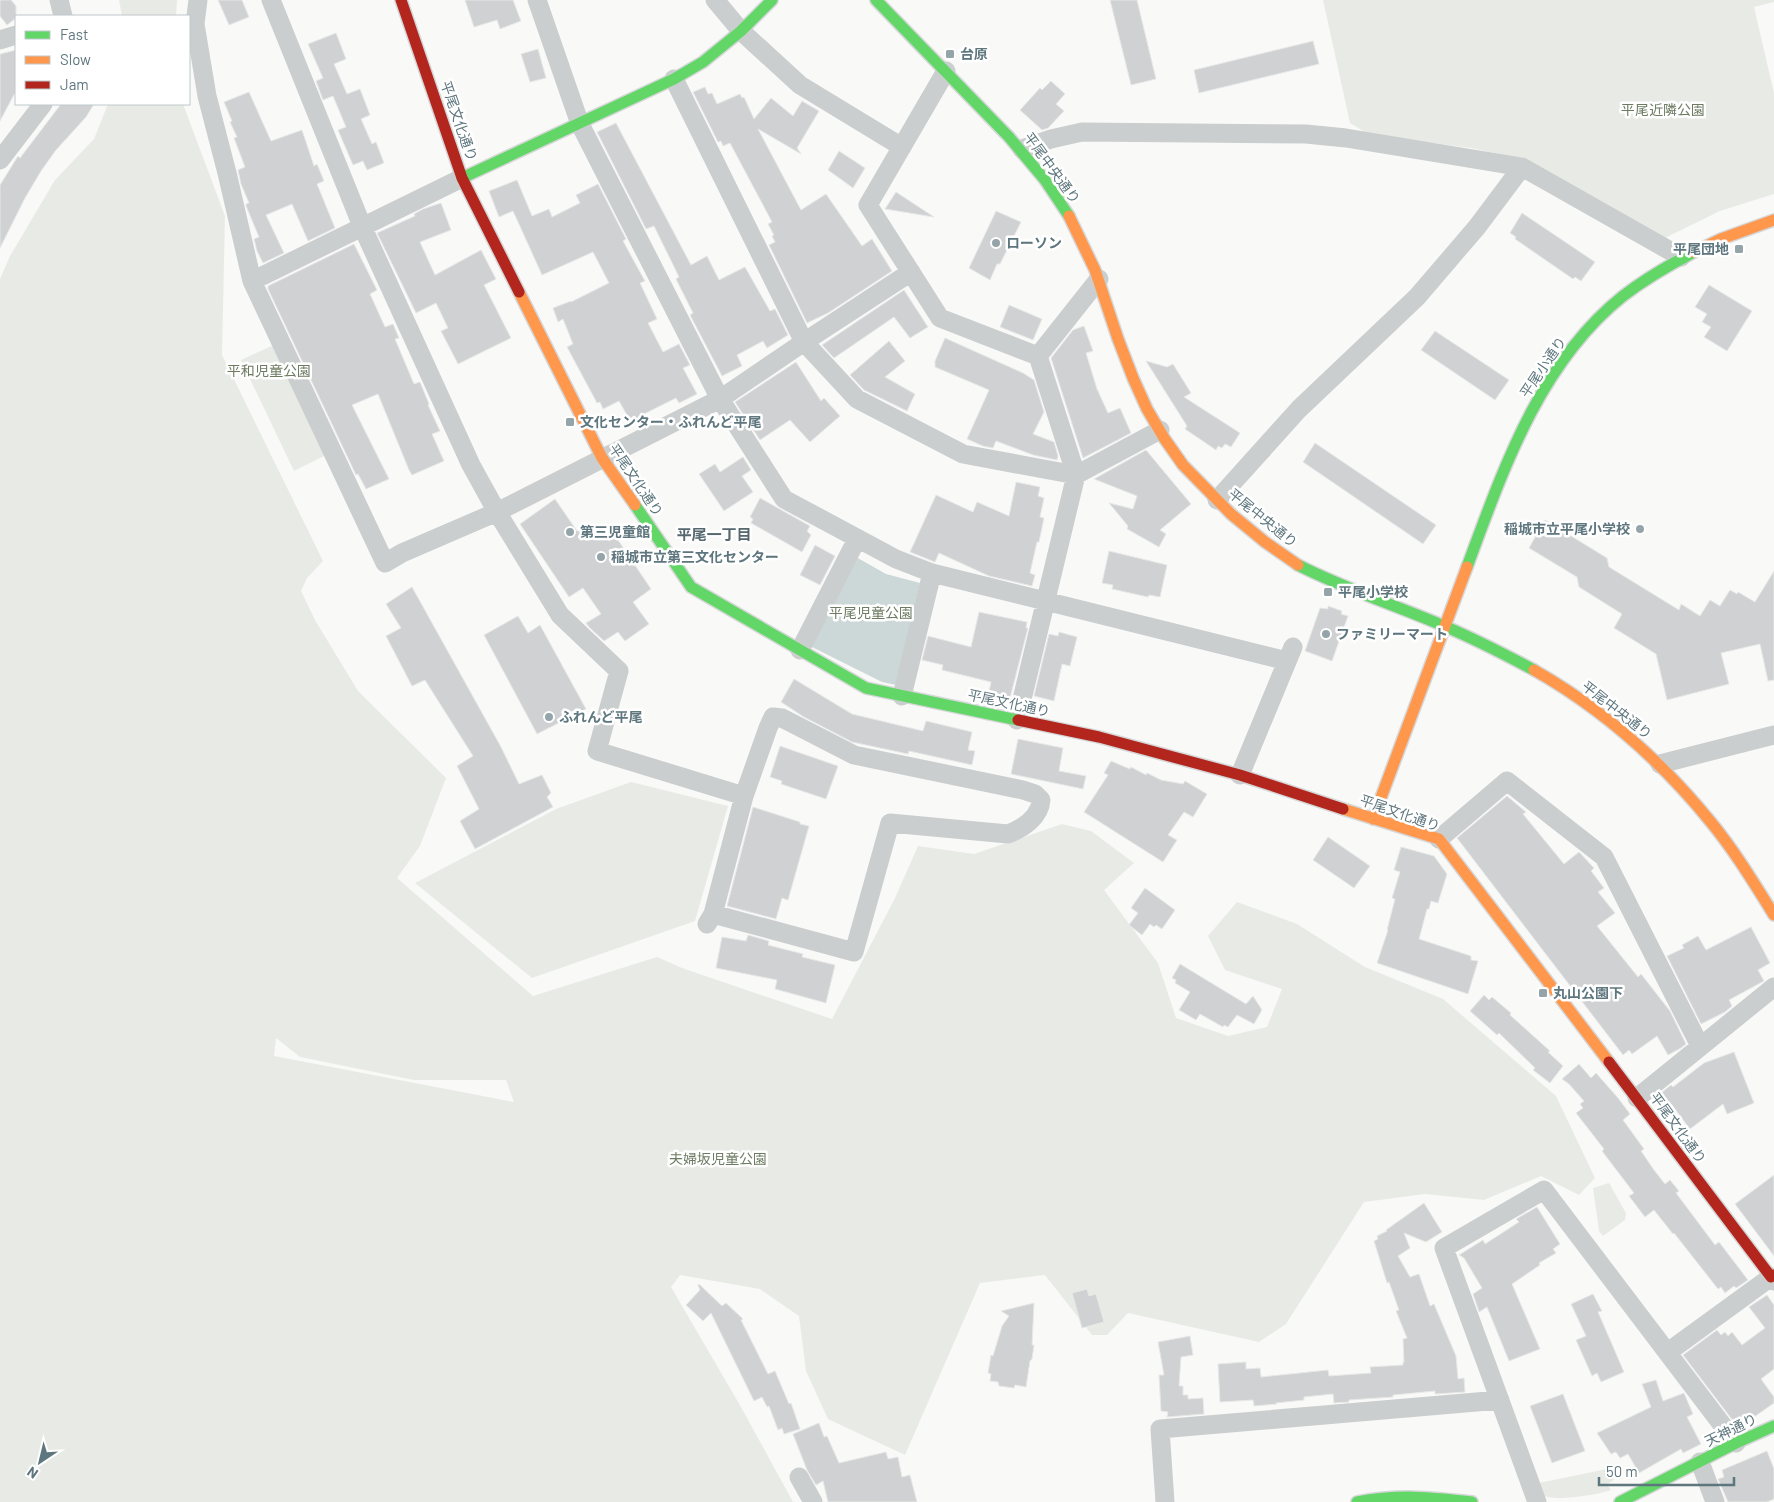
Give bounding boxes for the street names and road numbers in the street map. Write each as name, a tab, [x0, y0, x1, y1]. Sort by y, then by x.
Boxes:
street label: 平尾文化通り	[438, 78, 481, 163]
street label: 平尾中央通り	[1021, 129, 1084, 207]
street label: 平尾小通り	[1516, 333, 1569, 400]
street label: 平尾文化通り	[606, 440, 667, 519]
street label: 平尾中央通り	[1225, 485, 1301, 551]
street label: 平尾中央通り	[1579, 677, 1656, 742]
street label: 平尾文化通り	[966, 685, 1052, 720]
street label: 平尾文化通り	[1358, 791, 1443, 834]
street label: 平尾文化通り	[1647, 1089, 1710, 1167]
street label: 天神通り	[1702, 1410, 1760, 1449]

